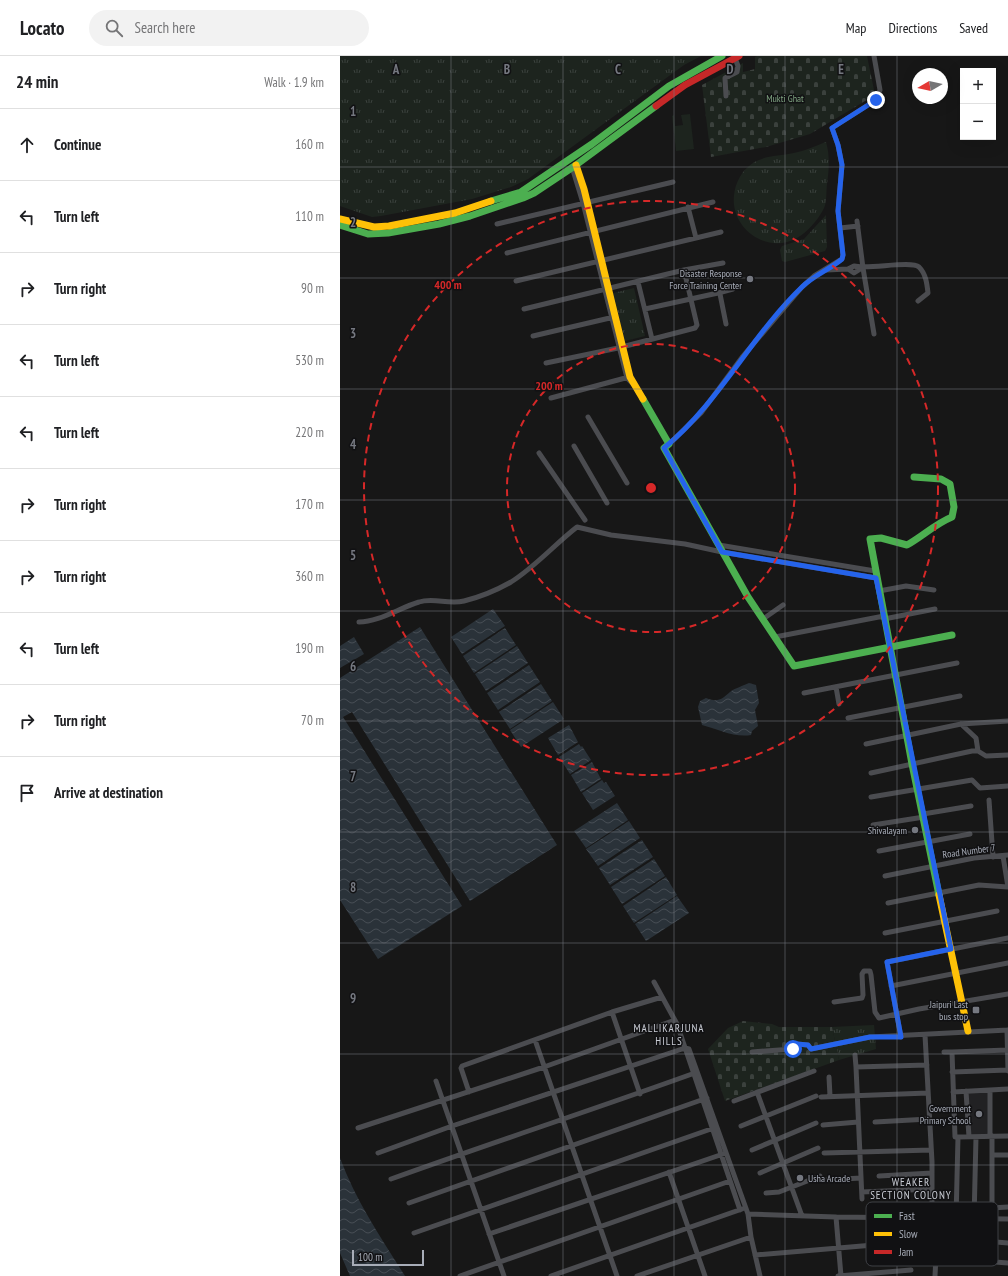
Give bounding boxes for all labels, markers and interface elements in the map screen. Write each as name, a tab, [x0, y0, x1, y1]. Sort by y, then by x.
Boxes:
search box	[89, 10, 369, 46]
text: Locato	[20, 16, 65, 40]
icon: search	[103, 17, 125, 39]
text: Search here	[135, 18, 195, 37]
text: Map	[846, 19, 866, 37]
text: Directions	[888, 19, 937, 37]
text: Saved	[959, 19, 988, 37]
text: A	[392, 61, 400, 78]
text: B	[504, 61, 510, 78]
text: C	[615, 61, 621, 78]
text: D	[727, 61, 734, 78]
text: E	[838, 61, 844, 78]
north arrow	[912, 68, 948, 104]
map controls	[960, 68, 996, 140]
button: +	[960, 68, 996, 104]
text: 24 min	[16, 71, 58, 93]
text: Walk · 1.9 km	[264, 74, 324, 91]
route end	[867, 91, 885, 109]
park label: Mukti Ghat	[766, 92, 804, 105]
text: 1	[350, 103, 356, 120]
button: −	[960, 104, 996, 140]
icon: ahead	[16, 134, 38, 156]
text: Continue	[54, 135, 101, 154]
text: 160 m	[295, 136, 324, 153]
icon: left	[16, 206, 38, 228]
text: Turn left	[54, 207, 99, 226]
text: 110 m	[295, 208, 324, 225]
text: 2	[350, 214, 356, 231]
place label: Disaster Response Force Training Center	[669, 267, 742, 292]
marker: Disaster Response Force Training Center	[745, 274, 755, 284]
text: 400 m	[434, 277, 462, 292]
icon: right	[16, 278, 38, 300]
text: Turn right	[54, 279, 106, 298]
text: 90 m	[301, 280, 324, 297]
text: 3	[350, 325, 356, 342]
icon: left	[16, 350, 38, 372]
text: Turn left	[54, 351, 99, 370]
text: 530 m	[295, 352, 324, 369]
text: 200 m	[535, 378, 563, 393]
icon: left	[16, 422, 38, 444]
text: Turn left	[54, 423, 99, 442]
text: 220 m	[295, 424, 324, 441]
text: 4	[350, 436, 357, 453]
centre of rings	[644, 481, 658, 495]
icon: right	[16, 494, 38, 516]
text: Turn right	[54, 495, 106, 514]
text: 170 m	[295, 496, 324, 513]
text: 5	[350, 547, 356, 564]
icon: right	[16, 566, 38, 588]
text: Turn right	[54, 567, 106, 586]
text: 360 m	[295, 568, 324, 585]
icon: left	[16, 638, 38, 660]
text: Turn left	[54, 639, 99, 658]
text: 190 m	[295, 640, 324, 657]
text: 6	[350, 658, 356, 675]
icon: right	[16, 710, 38, 732]
text: Turn right	[54, 711, 106, 730]
text: 70 m	[301, 712, 324, 729]
text: 7	[350, 768, 356, 785]
icon: arrive	[16, 782, 38, 804]
text: Arrive at destination	[54, 783, 163, 802]
place label: Shivalayam	[868, 824, 907, 837]
marker: Shivalayam	[910, 825, 920, 835]
street label: Road Number 7	[942, 841, 996, 861]
text: 8	[350, 879, 356, 896]
text: 9	[350, 990, 356, 1007]
place label: Jaipuri Last bus stop	[929, 998, 968, 1023]
marker: Jaipuri Last bus stop	[971, 1005, 981, 1015]
district label: MALLIKARJUNA HILLS	[633, 1021, 705, 1048]
route start	[784, 1040, 802, 1058]
place label: Government Primary School	[920, 1102, 972, 1127]
marker: Government Primary School	[974, 1109, 984, 1119]
place label: Usha Arcade	[808, 1172, 850, 1185]
marker: Usha Arcade	[795, 1173, 805, 1183]
district label: WEAKER SECTION COLONY	[870, 1175, 952, 1202]
legend	[866, 1202, 998, 1266]
text: Fast	[899, 1209, 915, 1223]
text: Slow	[899, 1227, 918, 1241]
text: Jam	[898, 1245, 913, 1259]
scale bar	[352, 1248, 424, 1267]
text: 100 m	[358, 1250, 382, 1264]

